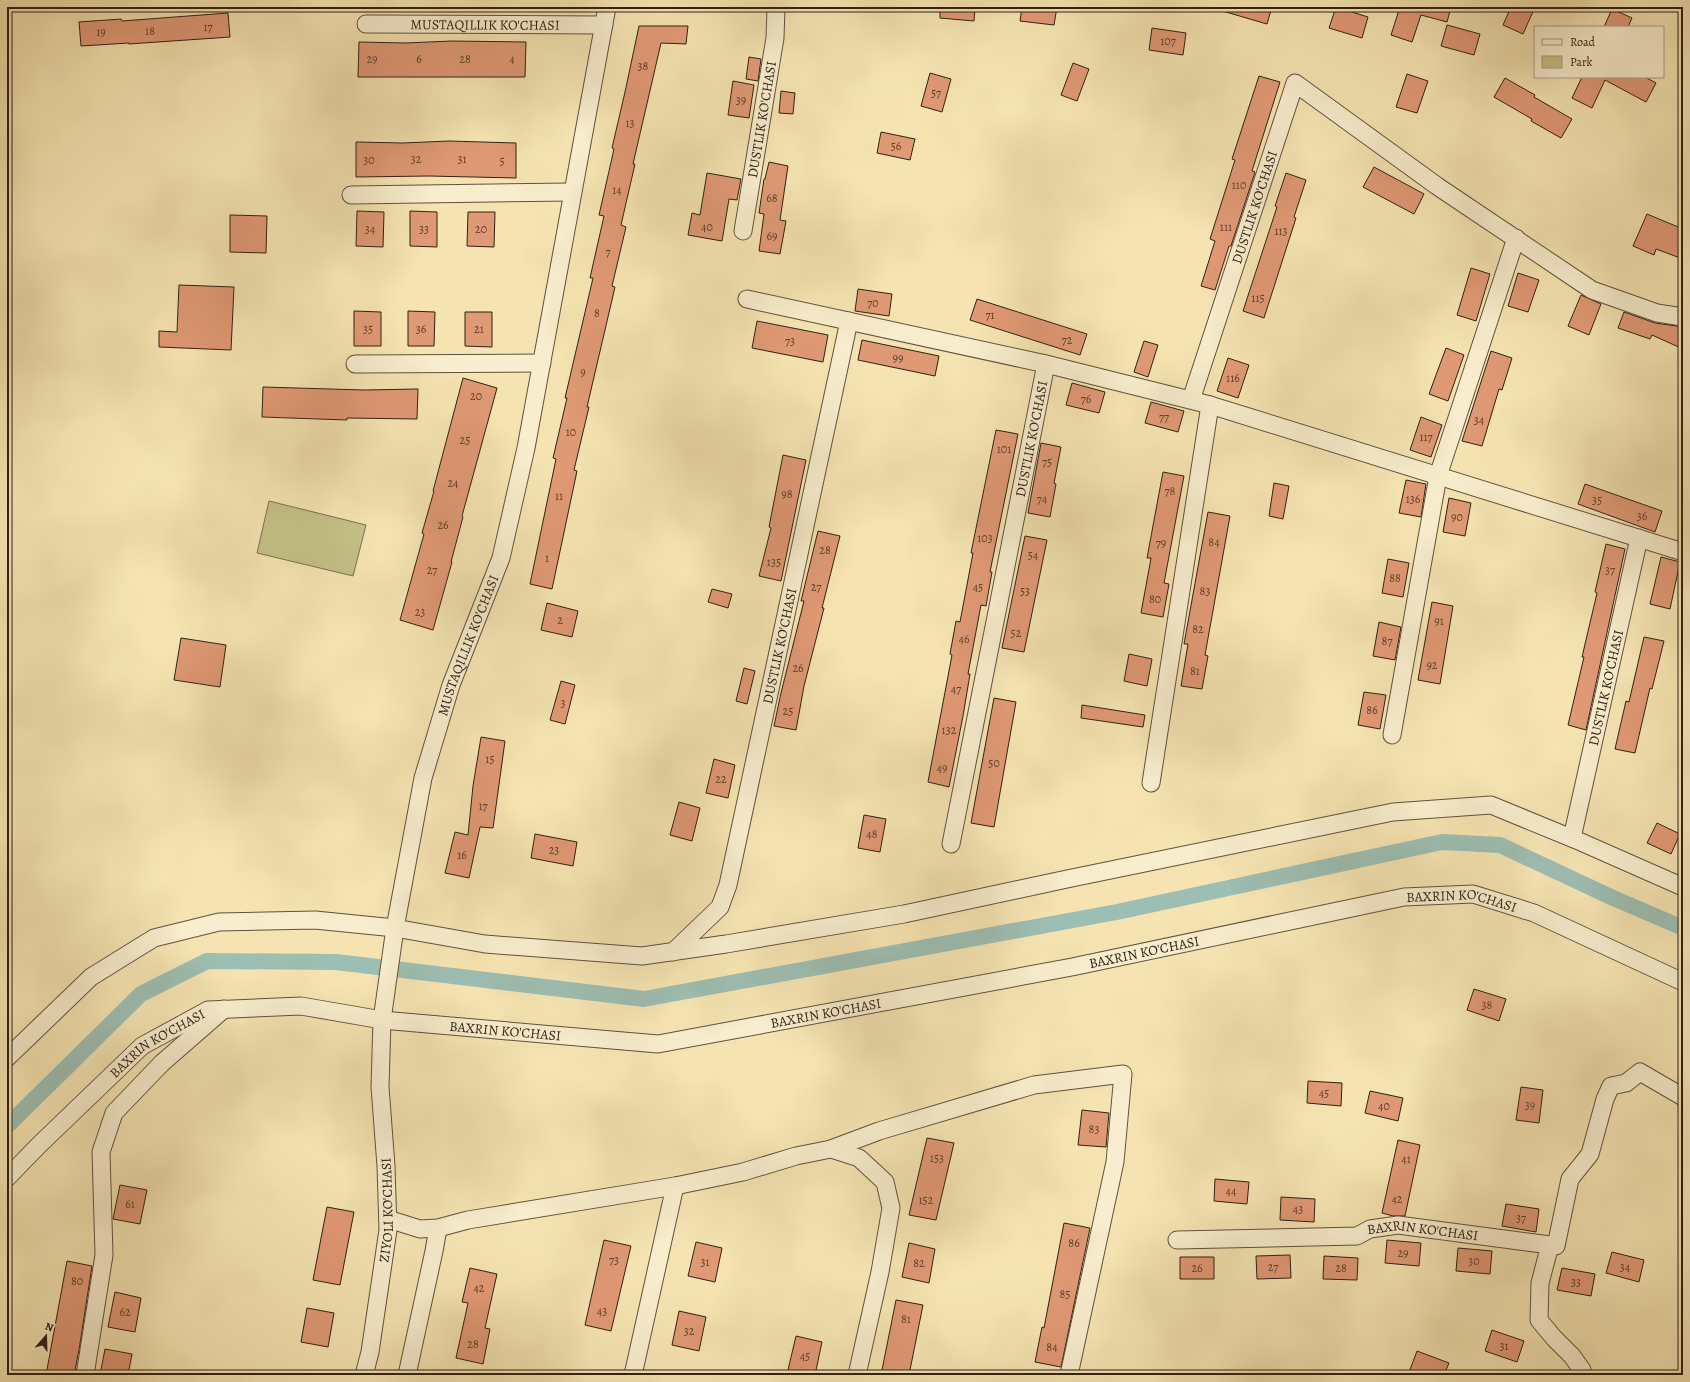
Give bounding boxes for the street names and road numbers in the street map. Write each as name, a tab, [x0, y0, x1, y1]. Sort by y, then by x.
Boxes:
street label: MUSTAQILLIK KO'CHASI	[410, 15, 560, 35]
street label: DUSTLIK KO'CHASI	[743, 60, 781, 179]
street label: DUSTLIK KO'CHASI	[1227, 148, 1282, 266]
street label: DUSTLIK KO'CHASI	[1011, 379, 1052, 499]
street label: MUSTAQILLIK KO'CHASI	[433, 572, 503, 718]
street label: DUSTLIK KO'CHASI	[758, 586, 801, 706]
street label: DUSTLIK KO'CHASI	[1584, 628, 1628, 748]
street label: BAXRIN KO'CHASI	[1406, 885, 1519, 917]
street label: BAXRIN KO'CHASI	[1087, 931, 1201, 973]
street label: BAXRIN KO'CHASI	[769, 994, 883, 1033]
street label: BAXRIN KO'CHASI	[106, 1004, 208, 1082]
street label: BAXRIN KO'CHASI	[449, 1017, 562, 1046]
street label: ZIYOLI KO'CHASI	[374, 1157, 398, 1264]
street label: BAXRIN KO'CHASI	[1366, 1216, 1479, 1245]

